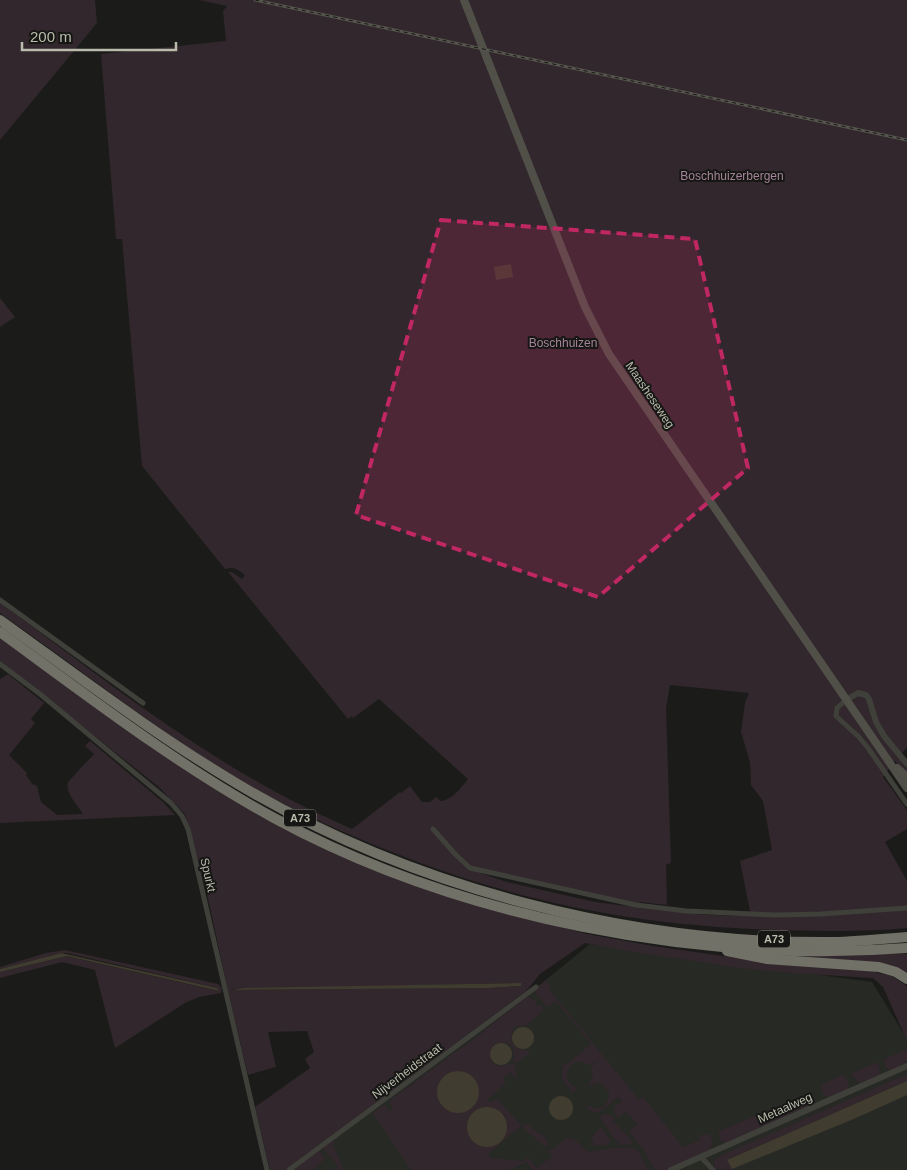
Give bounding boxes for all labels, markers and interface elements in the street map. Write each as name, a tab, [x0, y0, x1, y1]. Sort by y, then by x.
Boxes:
scale bar	[22, 20, 176, 52]
text: 200 m	[30, 28, 72, 45]
park label: Boschhuizerbergen	[680, 169, 784, 183]
park label: Boschhuizen	[529, 336, 597, 350]
street label: Maasheseweg	[623, 359, 677, 431]
road number: A73	[284, 810, 316, 826]
street label: Spurkt	[197, 857, 219, 894]
road number: A73	[758, 931, 790, 948]
street label: Nijverheidstraat	[369, 1040, 445, 1102]
street label: Metaalweg	[756, 1090, 814, 1126]

